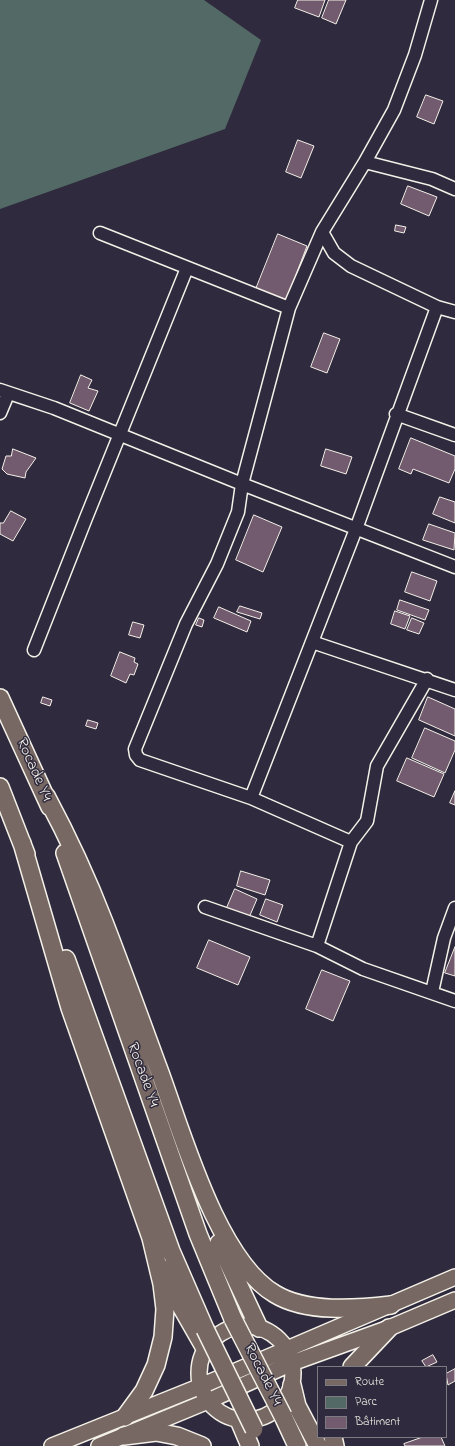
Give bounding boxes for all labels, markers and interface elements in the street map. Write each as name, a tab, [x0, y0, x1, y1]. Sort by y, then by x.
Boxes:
street label: Rocade Y4	[11, 735, 55, 805]
street label: Rocade Y4	[122, 1040, 162, 1110]
street label: Rocade Y4	[238, 1341, 286, 1409]
legend	[317, 1366, 447, 1438]
text: Route	[355, 1373, 384, 1391]
text: Parc	[355, 1393, 377, 1411]
text: Bâtiment	[355, 1413, 400, 1431]

